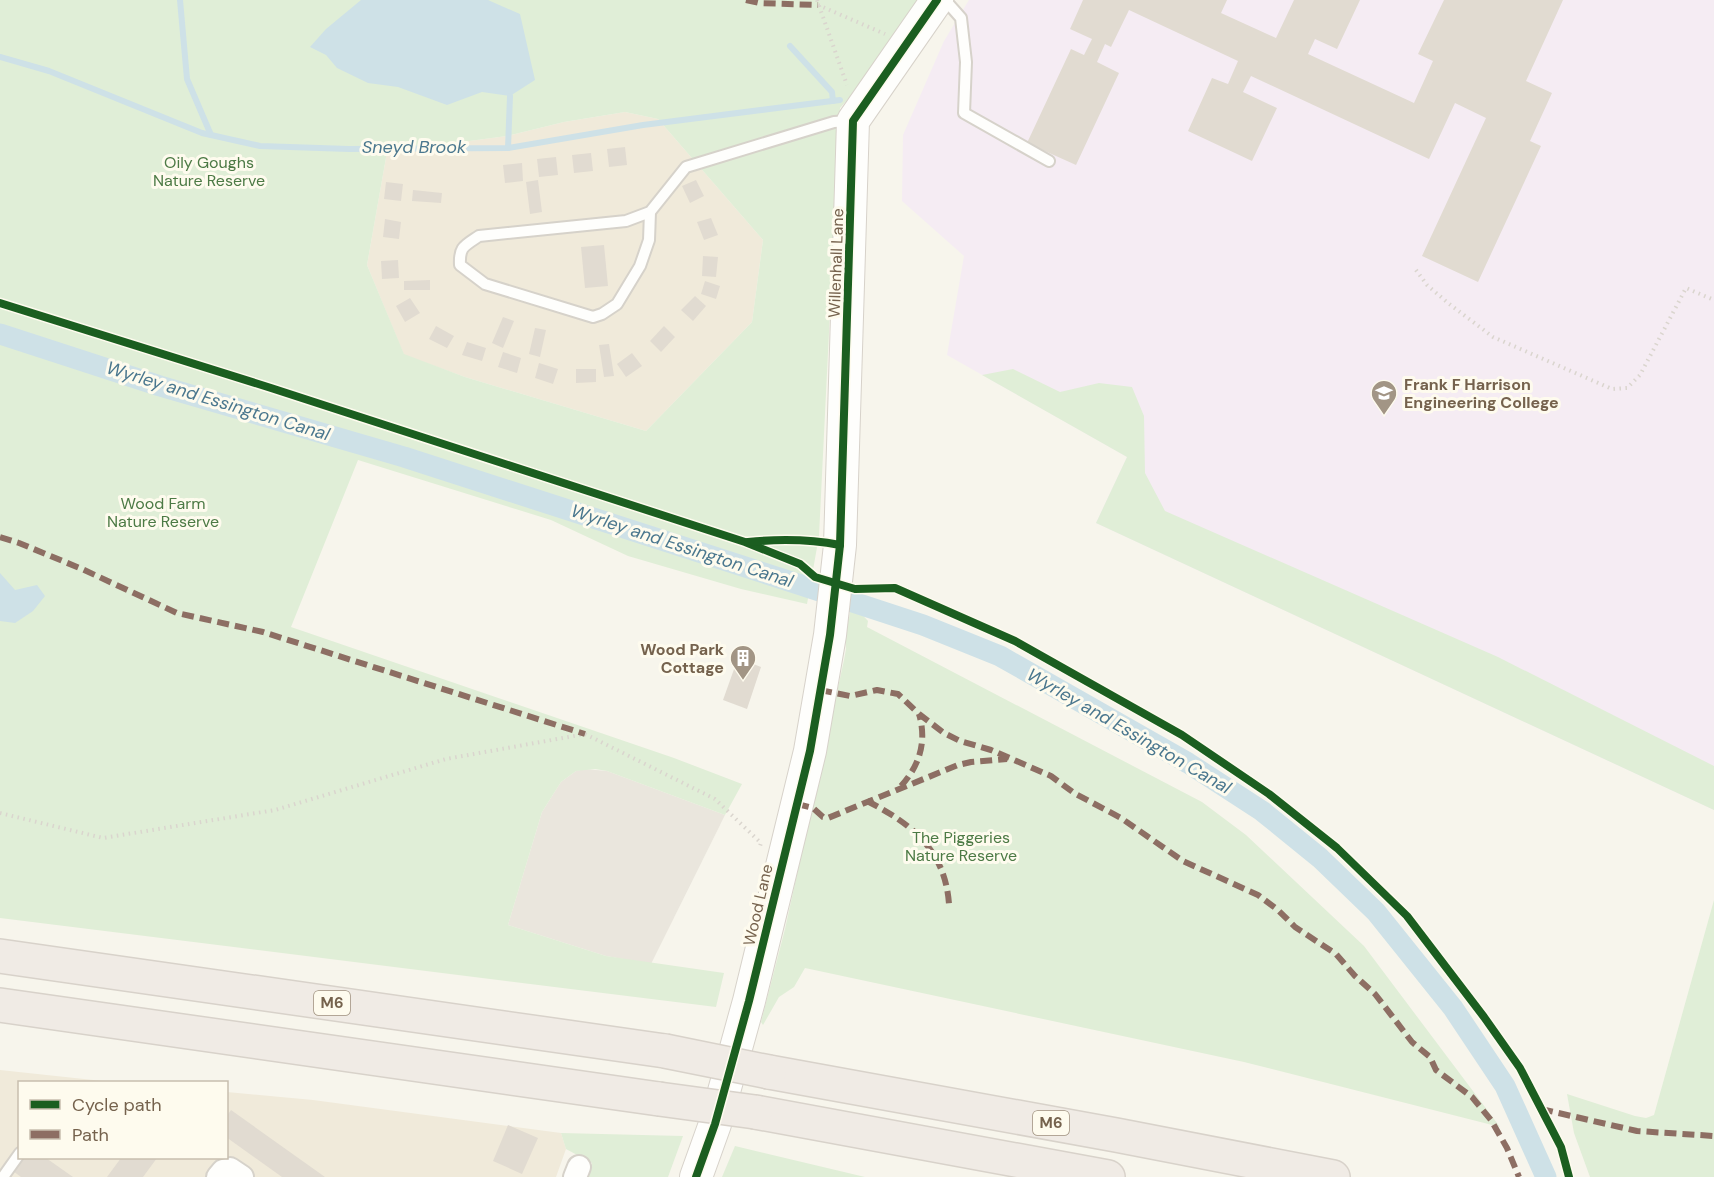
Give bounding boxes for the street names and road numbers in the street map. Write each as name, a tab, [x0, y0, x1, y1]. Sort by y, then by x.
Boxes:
street label: Willenhall Lane	[824, 208, 848, 318]
street label: Wood Lane	[738, 862, 778, 948]
road number: M6	[314, 991, 350, 1015]
road number: M6	[1033, 1111, 1069, 1135]

